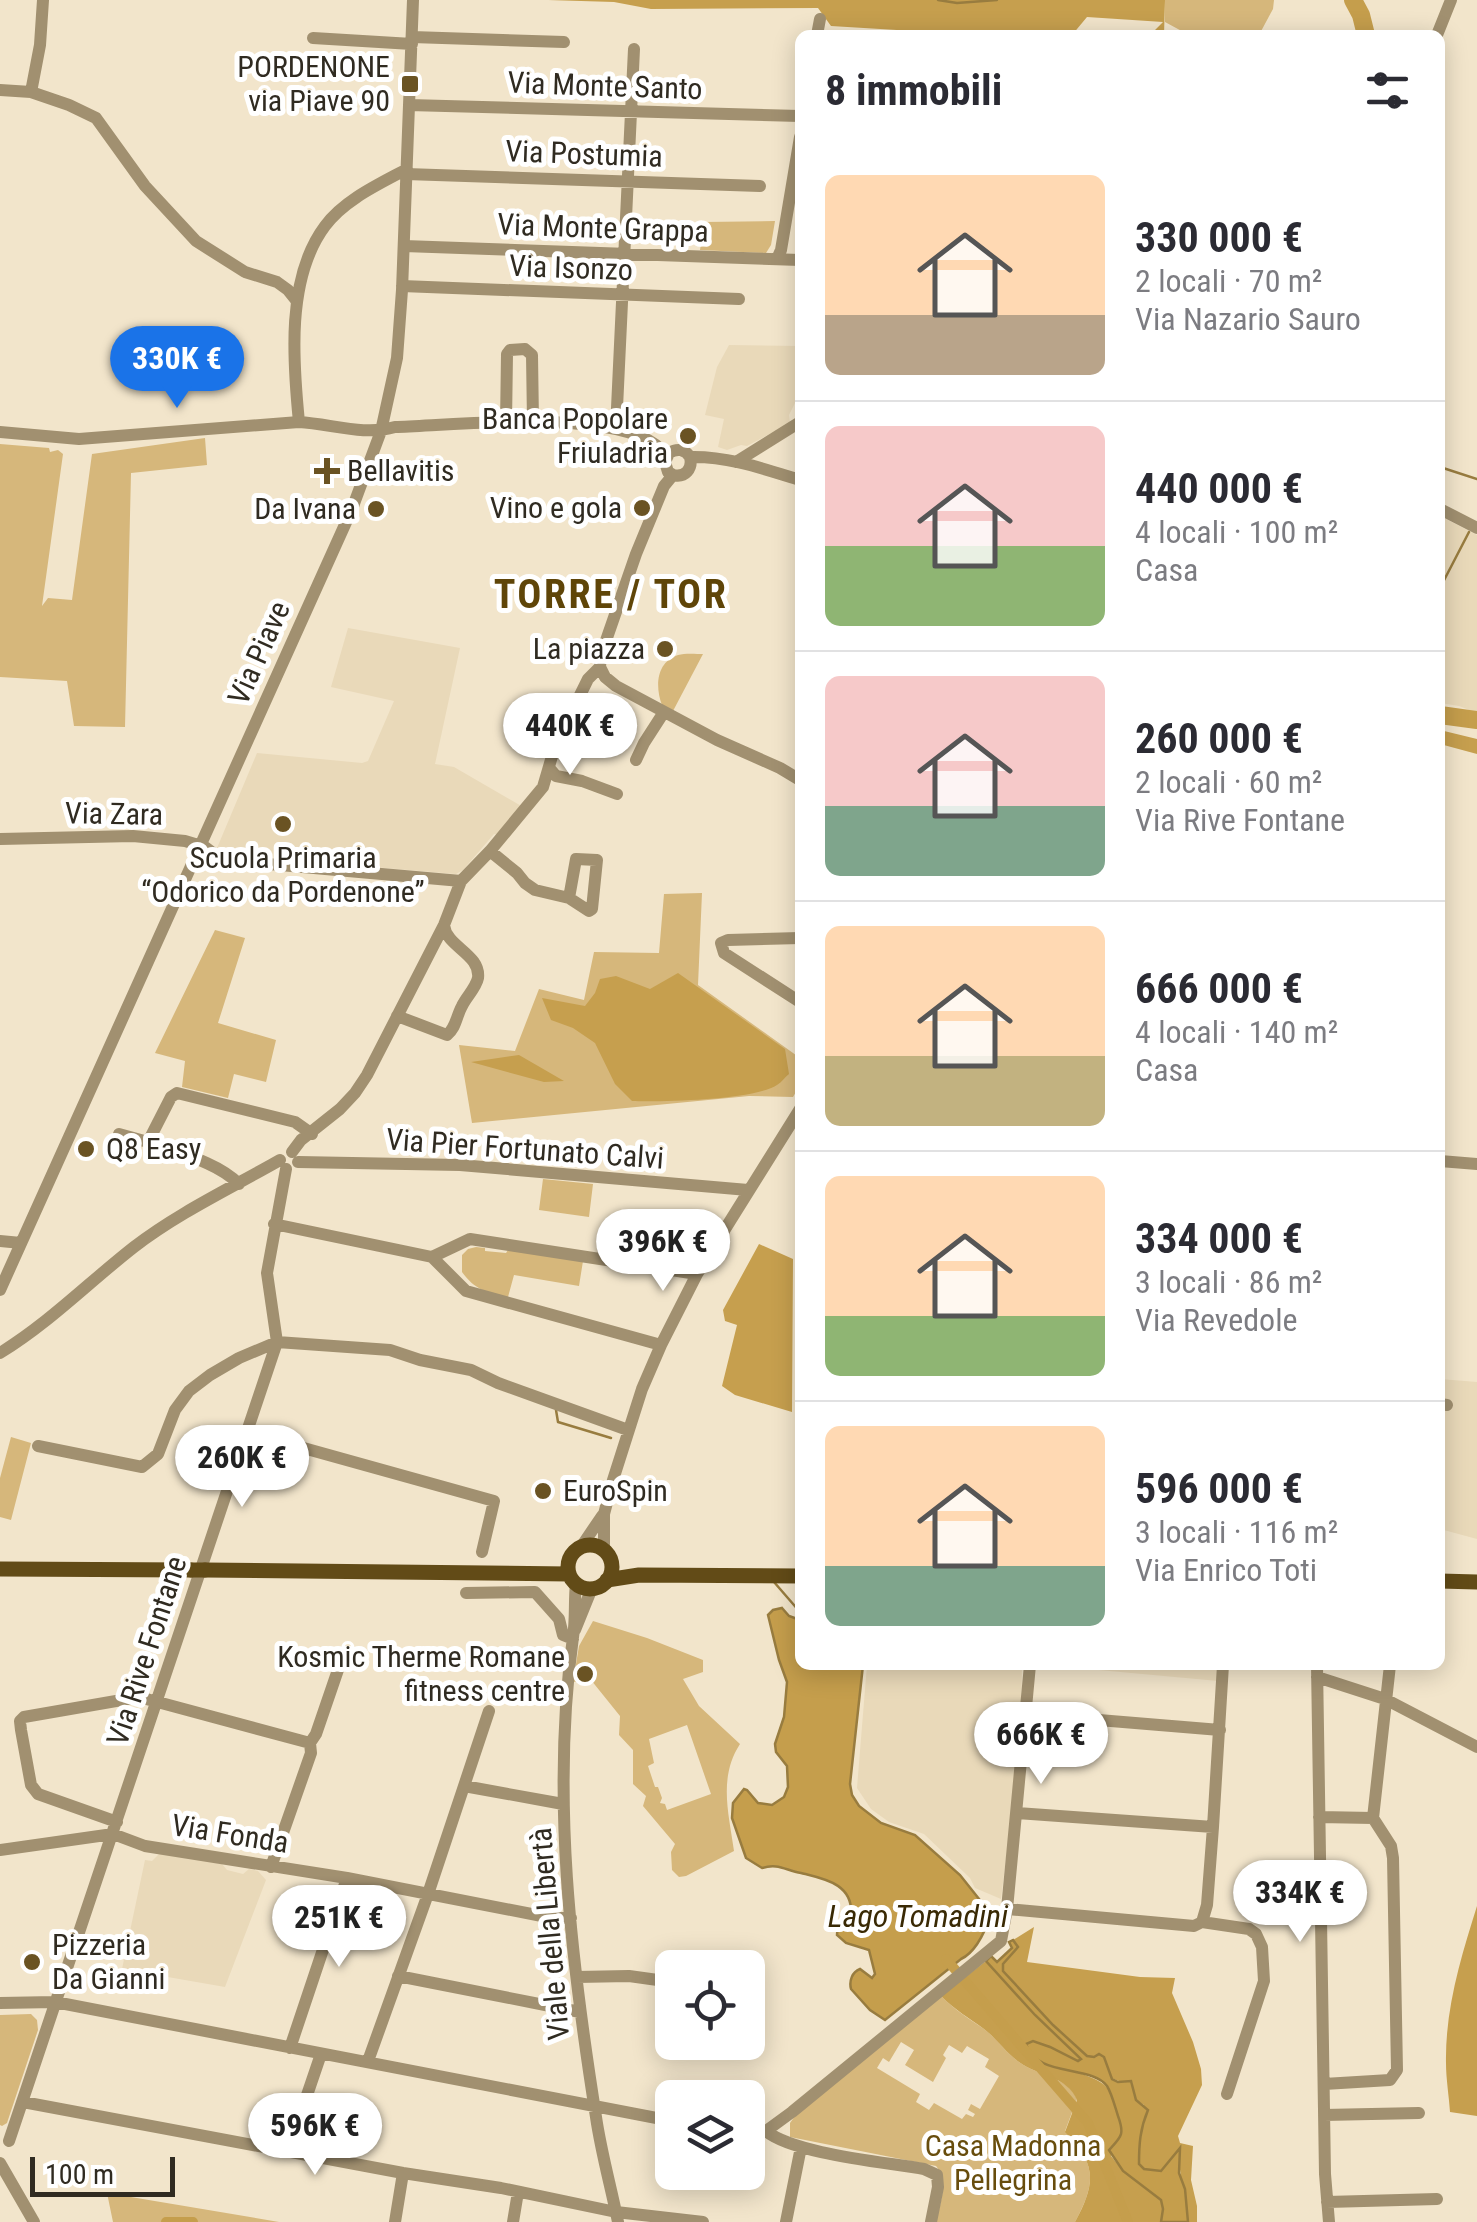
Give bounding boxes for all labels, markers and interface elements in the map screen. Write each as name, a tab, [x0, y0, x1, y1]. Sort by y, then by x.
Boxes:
place label: PORDENONE via Piave 90	[237, 49, 390, 118]
icon: filters	[1360, 63, 1415, 118]
street label: Via Monte Santo	[507, 65, 703, 106]
text: 8 immobili	[825, 66, 1002, 115]
marker: PORDENONE via Piave 90	[399, 73, 421, 95]
street label: Via Postumia	[505, 133, 663, 174]
street label: Via Monte Grappa	[497, 206, 709, 249]
text: 330 000 €	[1135, 213, 1303, 262]
icon: home	[905, 215, 1025, 335]
street label: Via Isonzo	[509, 248, 633, 287]
text: 2 locali · 70 m²	[1135, 262, 1322, 300]
text: Via Nazario Sauro	[1135, 300, 1361, 338]
pin: 330K €	[96, 326, 258, 411]
text: 330K €	[132, 339, 222, 377]
place label: Banca Popolare Friuladria	[482, 401, 668, 470]
marker: Banca Popolare Friuladria	[677, 425, 699, 447]
place label: Bellavitis	[347, 453, 455, 488]
marker: Bellavitis	[316, 460, 338, 482]
text: 440 000 €	[1135, 464, 1303, 513]
icon: home	[905, 466, 1025, 586]
place label: Vino e gola	[490, 490, 622, 525]
place label: Da Ivana	[254, 491, 356, 526]
marker: Vino e gola	[631, 497, 653, 519]
marker: Da Ivana	[365, 498, 387, 520]
text: 4 locali · 100 m²	[1135, 513, 1338, 551]
text: Casa	[1135, 551, 1198, 589]
district label: TORRE / TOR	[494, 571, 728, 618]
street label: Via Piave	[220, 596, 297, 710]
place label: La piazza	[533, 631, 645, 666]
marker: La piazza	[654, 638, 676, 660]
pin: 440K €	[489, 693, 651, 778]
text: 440K €	[525, 706, 615, 744]
text: 260 000 €	[1135, 714, 1303, 763]
icon: home	[905, 716, 1025, 836]
text: 2 locali · 60 m²	[1135, 763, 1322, 801]
street label: Via Zara	[65, 795, 163, 832]
text: Via Rive Fontane	[1135, 801, 1345, 839]
marker: Scuola Primaria “Odorico da Pordenone”	[272, 813, 294, 835]
place label: Scuola Primaria “Odorico da Pordenone”	[141, 840, 425, 909]
text: 666 000 €	[1135, 964, 1303, 1013]
icon: home	[905, 966, 1025, 1086]
text: 4 locali · 140 m²	[1135, 1013, 1338, 1051]
text: Casa	[1135, 1051, 1198, 1089]
street label: Via Pier Fortunato Calvi	[385, 1121, 665, 1176]
place label: Q8 Easy	[106, 1131, 201, 1166]
marker: Q8 Easy	[75, 1138, 97, 1160]
pin: 396K €	[582, 1209, 744, 1294]
text: 334 000 €	[1135, 1214, 1303, 1263]
icon: home	[905, 1216, 1025, 1336]
text: 396K €	[618, 1222, 708, 1260]
text: 3 locali · 86 m²	[1135, 1263, 1322, 1301]
text: Via Revedole	[1135, 1301, 1298, 1339]
pin: 260K €	[161, 1425, 323, 1510]
text: 260K €	[197, 1438, 287, 1476]
text: 596 000 €	[1135, 1464, 1303, 1513]
icon: home	[905, 1466, 1025, 1586]
place label: EuroSpin	[563, 1473, 668, 1508]
marker: EuroSpin	[532, 1480, 554, 1502]
text: 3 locali · 116 m²	[1135, 1513, 1338, 1551]
text: Via Enrico Toti	[1135, 1551, 1317, 1589]
street label: Via Rive Fontane	[99, 1552, 194, 1750]
place label: Kosmic Therme Romane fitness centre	[277, 1639, 565, 1708]
marker: Kosmic Therme Romane fitness centre	[574, 1663, 596, 1685]
pin: 666K €	[960, 1702, 1122, 1787]
text: 666K €	[996, 1715, 1086, 1753]
street label: Via Fonda	[169, 1807, 291, 1860]
street label: Viale della Libertà	[523, 1826, 576, 2042]
pin: 334K €	[1219, 1860, 1381, 1945]
text: 334K €	[1255, 1873, 1345, 1911]
pin: 251K €	[258, 1885, 420, 1970]
water label: Lago Tomadini	[828, 1897, 1009, 1935]
text: 251K €	[294, 1898, 384, 1936]
place label: Pizzeria Da Gianni	[52, 1927, 165, 1996]
map controls	[655, 1950, 765, 2190]
button: locate	[655, 1950, 765, 2060]
marker: Pizzeria Da Gianni	[21, 1951, 43, 1973]
button: layers	[655, 2080, 765, 2190]
pin: 596K €	[234, 2093, 396, 2178]
text: 596K €	[270, 2106, 360, 2144]
park label: Casa Madonna Pellegrina	[925, 2128, 1101, 2197]
scale bar	[30, 2152, 175, 2196]
text: 100 m	[45, 2158, 114, 2191]

